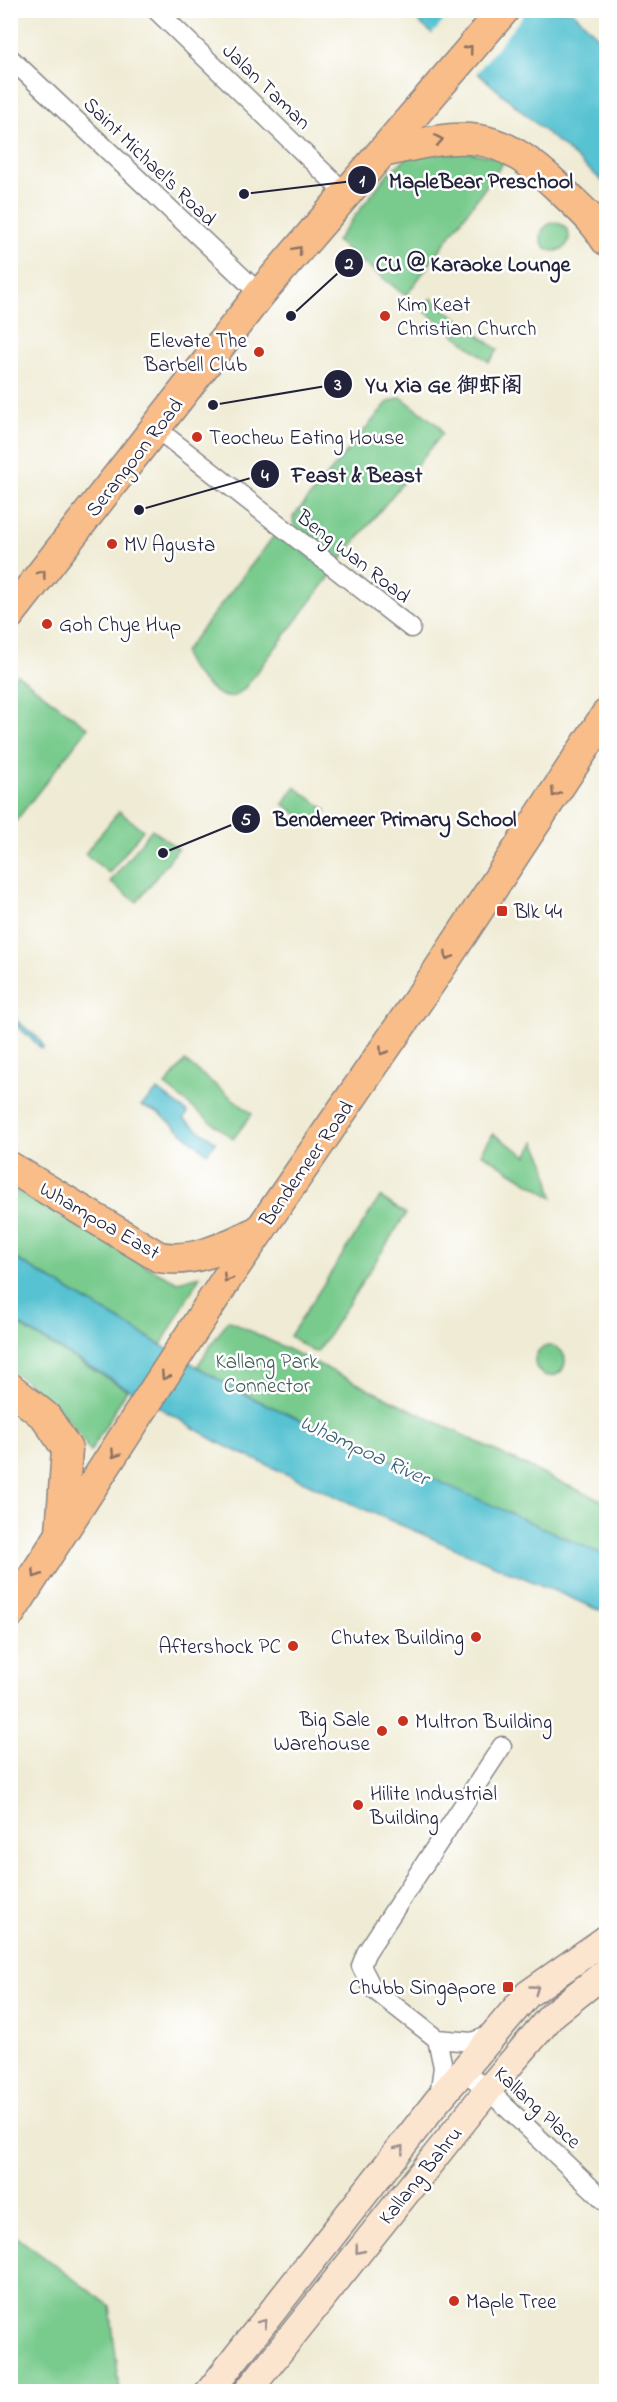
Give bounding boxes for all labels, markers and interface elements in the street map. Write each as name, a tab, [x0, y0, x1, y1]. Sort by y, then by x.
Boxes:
street label: Jalan Taman	[214, 37, 317, 138]
one-way arrow	[462, 45, 473, 56]
street label: Saint Michael's Road	[75, 91, 222, 234]
one-way arrow	[435, 134, 444, 146]
callout: MapleBear Preschool	[347, 160, 585, 200]
text: MapleBear Preschool	[389, 167, 573, 199]
text: 1	[359, 169, 365, 195]
callout: CU @ Karaoke Lounge	[334, 243, 583, 283]
one-way arrow	[291, 246, 302, 257]
text: CU @ Karaoke Lounge	[376, 250, 571, 283]
text: 2	[344, 252, 354, 278]
place label: Kim Keat Christian Church	[397, 291, 537, 345]
marker: Kim Keat Christian Church	[378, 309, 392, 323]
place label: Elevate The Barbell Club	[143, 327, 248, 381]
marker: Elevate The Barbell Club	[252, 345, 266, 359]
callout: Yu Xia Ge 御虾阁	[323, 364, 534, 404]
text: Yu Xia Ge 御虾阁	[364, 371, 523, 403]
text: 3	[333, 373, 342, 399]
street label: Serangoon Road	[80, 392, 193, 525]
place label: Teochew Eating House	[209, 424, 405, 456]
marker: Teochew Eating House	[190, 430, 204, 444]
callout: Feast & Beast	[250, 454, 435, 494]
text: Feast & Beast	[291, 461, 423, 493]
text: 4	[261, 464, 269, 490]
street label: Beng Wan Road	[287, 503, 416, 613]
place label: MV Agusta	[124, 531, 215, 563]
marker: MV Agusta	[105, 537, 119, 551]
one-way arrow	[34, 570, 45, 581]
place label: Goh Chye Hup	[59, 611, 181, 643]
marker: Goh Chye Hup	[40, 617, 54, 631]
one-way arrow	[551, 787, 563, 797]
callout: Bendemeer Primary School	[231, 799, 528, 839]
text: Bendemeer Primary School	[273, 805, 517, 838]
text: 5	[241, 808, 252, 834]
place label: Blk 44	[513, 898, 563, 928]
marker: Blk 44	[495, 904, 509, 918]
one-way arrow	[444, 949, 455, 960]
one-way arrow	[380, 1045, 391, 1056]
street label: Bendemeer Road	[252, 1095, 362, 1234]
street label: Whampoa East	[33, 1175, 165, 1268]
one-way arrow	[223, 1272, 234, 1283]
park label: Kallang Park Connector	[216, 1348, 319, 1402]
one-way arrow	[161, 1370, 173, 1380]
water label: Whampoa River	[294, 1408, 436, 1497]
one-way arrow	[111, 1447, 122, 1458]
one-way arrow	[32, 1567, 43, 1578]
place label: Chutex Building	[331, 1624, 464, 1656]
marker: Chutex Building	[469, 1630, 483, 1644]
place label: Aftershock PC	[158, 1633, 281, 1663]
marker: Aftershock PC	[286, 1639, 300, 1653]
place label: Big Sale Warehouse	[274, 1706, 371, 1760]
place label: Multron Building	[415, 1708, 552, 1740]
marker: Multron Building	[396, 1714, 410, 1728]
marker: Big Sale Warehouse	[375, 1724, 389, 1738]
place label: Hilite Industrial Building	[369, 1780, 497, 1836]
marker: Hilite Industrial Building	[351, 1798, 365, 1812]
place label: Chubb Singapore	[349, 1974, 497, 2006]
marker: Chubb Singapore	[501, 1980, 515, 1994]
one-way arrow	[528, 1985, 539, 1996]
street label: Kallang Place	[485, 2060, 587, 2159]
street label: Kallang Bahru	[372, 2121, 472, 2233]
one-way arrow	[392, 2144, 403, 2155]
one-way arrow	[356, 2243, 367, 2254]
place label: Maple Tree	[466, 2288, 557, 2318]
marker: Maple Tree	[447, 2294, 461, 2308]
one-way arrow	[256, 2318, 267, 2329]

